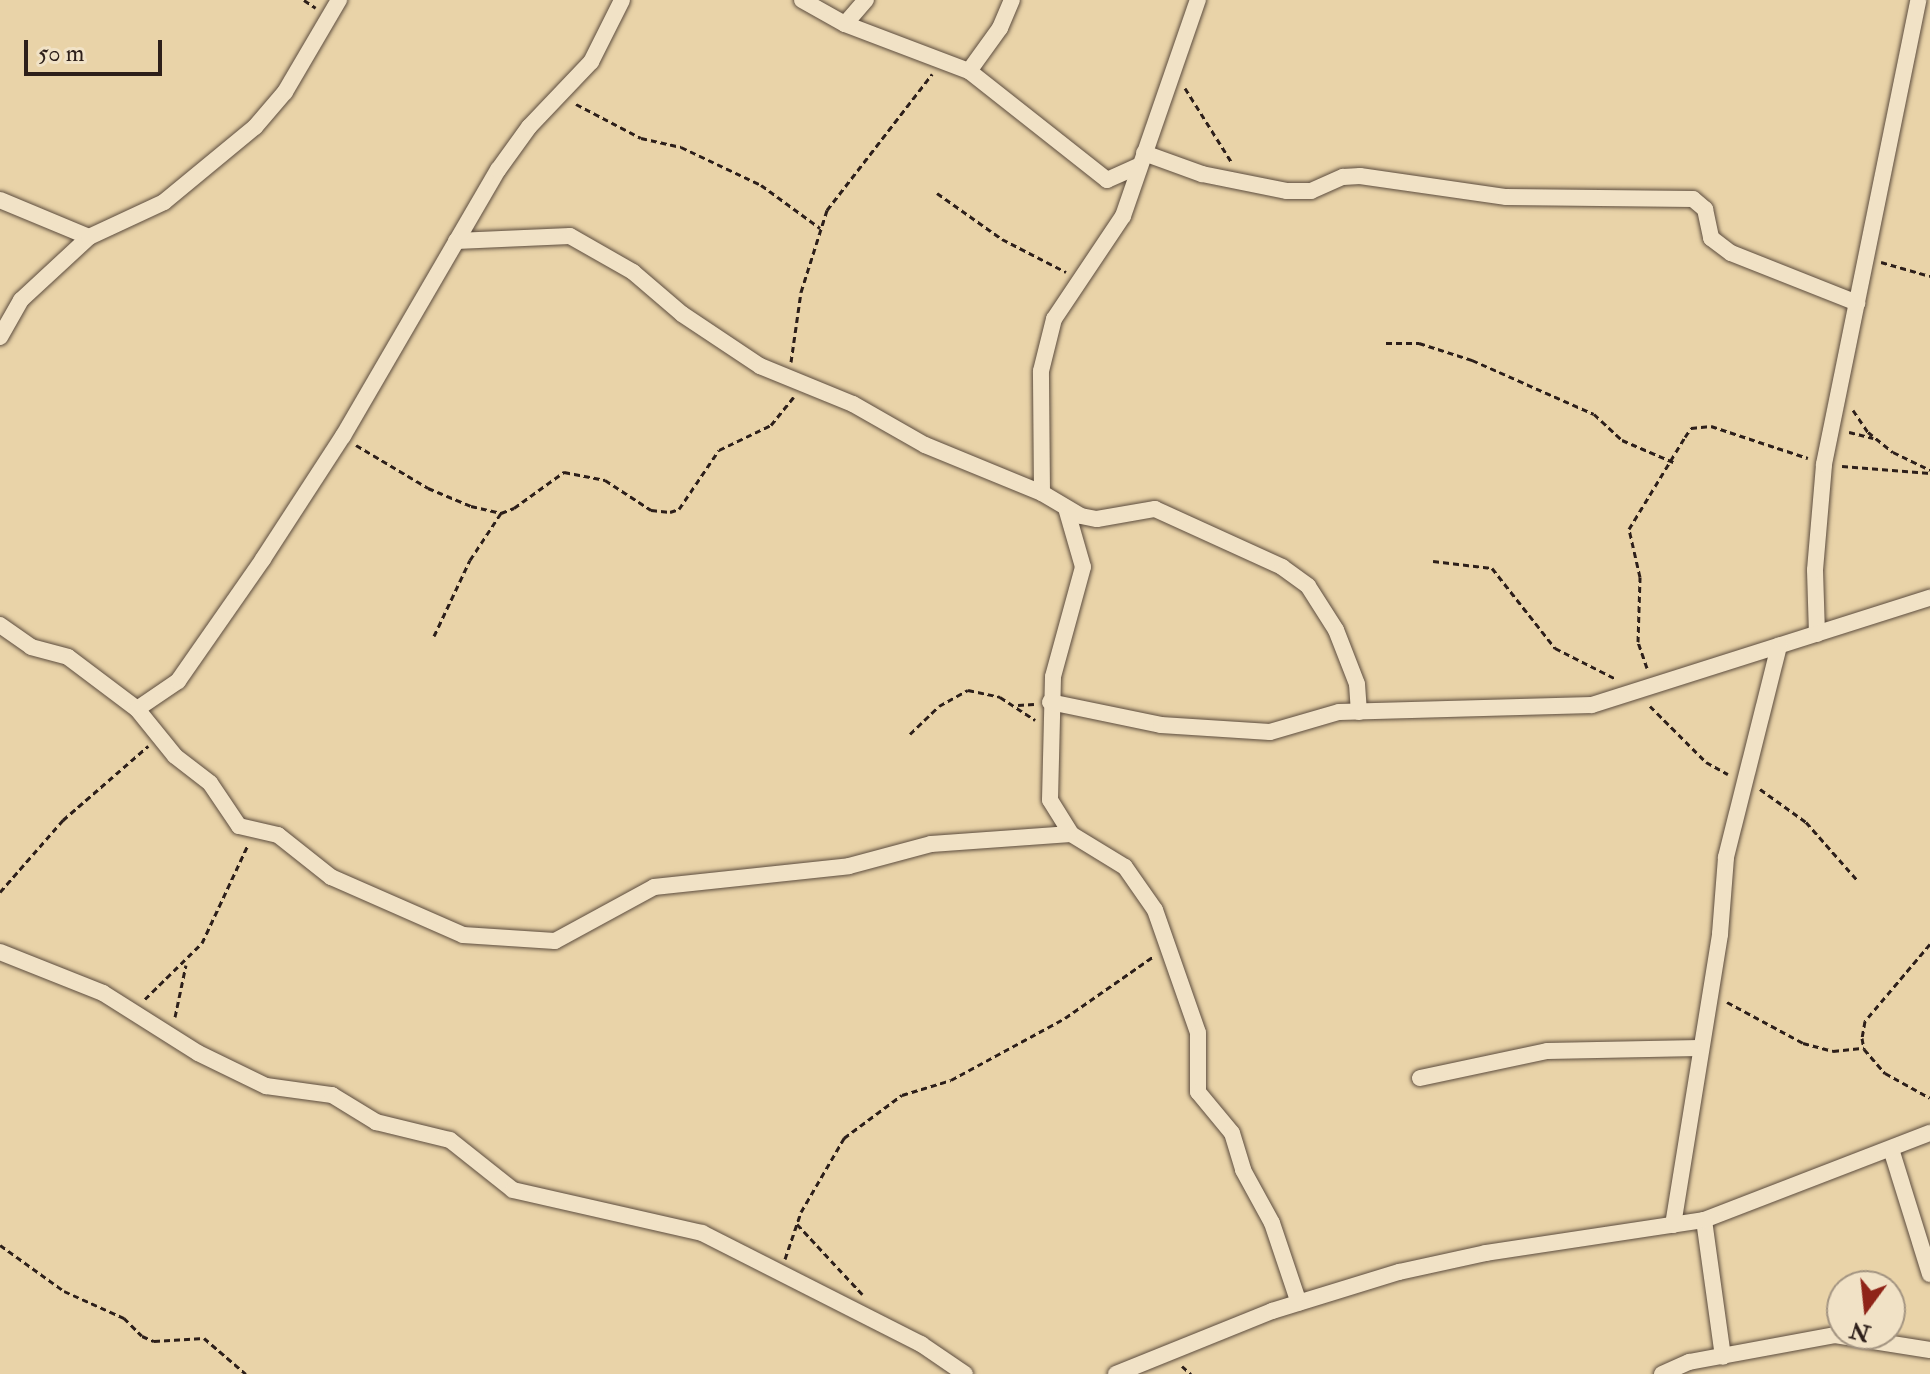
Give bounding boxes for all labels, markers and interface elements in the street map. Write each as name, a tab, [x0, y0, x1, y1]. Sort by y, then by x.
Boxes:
scale bar	[28, 24, 166, 74]
text: 50 m	[38, 38, 84, 69]
north arrow	[1826, 1270, 1906, 1350]
text: N	[1847, 1315, 1873, 1347]

